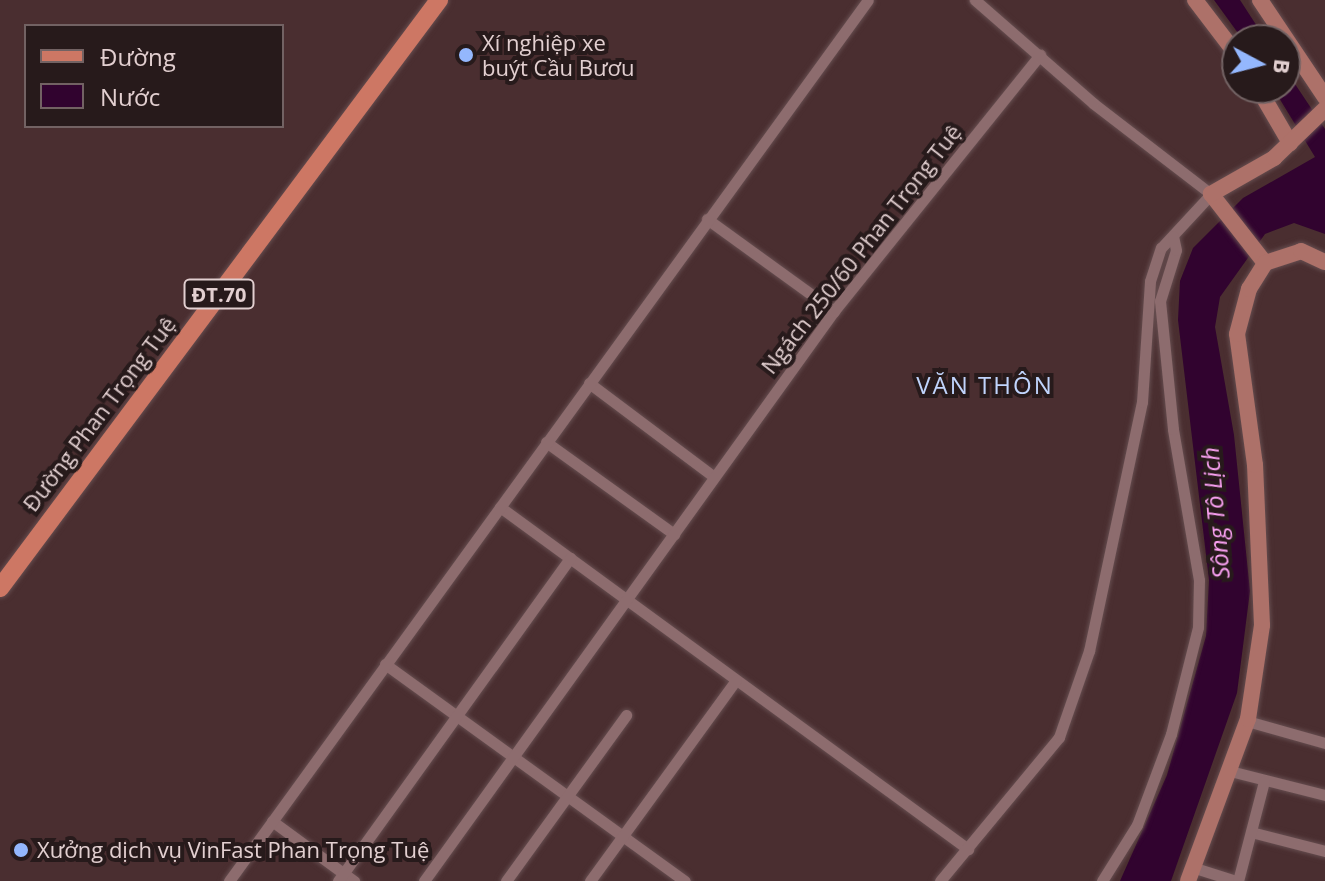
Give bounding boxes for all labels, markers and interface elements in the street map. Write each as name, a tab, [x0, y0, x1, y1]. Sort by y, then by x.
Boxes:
legend	[24, 24, 284, 128]
north arrow	[1221, 24, 1301, 104]
place label: Xí nghiệp xe buýt Cầu Bươu	[482, 29, 635, 80]
text: Đường	[100, 40, 176, 73]
marker: Xí nghiệp xe buýt Cầu Bươu	[457, 46, 475, 64]
text: B	[1267, 58, 1299, 76]
text: Nước	[100, 80, 160, 113]
street label: Ngách 250/60 Phan Trọng Tuệ	[756, 119, 966, 379]
road number: ĐT.70	[183, 278, 255, 310]
street label: Đường Phan Trọng Tuệ	[17, 312, 181, 516]
district label: VĂN THÔN	[916, 371, 1054, 399]
water label: Sông Tô Lịch	[1195, 446, 1235, 580]
place label: Xưởng dịch vụ VinFast Phan Trọng Tuệ	[37, 837, 429, 863]
marker: Xưởng dịch vụ VinFast Phan Trọng Tuệ	[12, 841, 30, 859]

